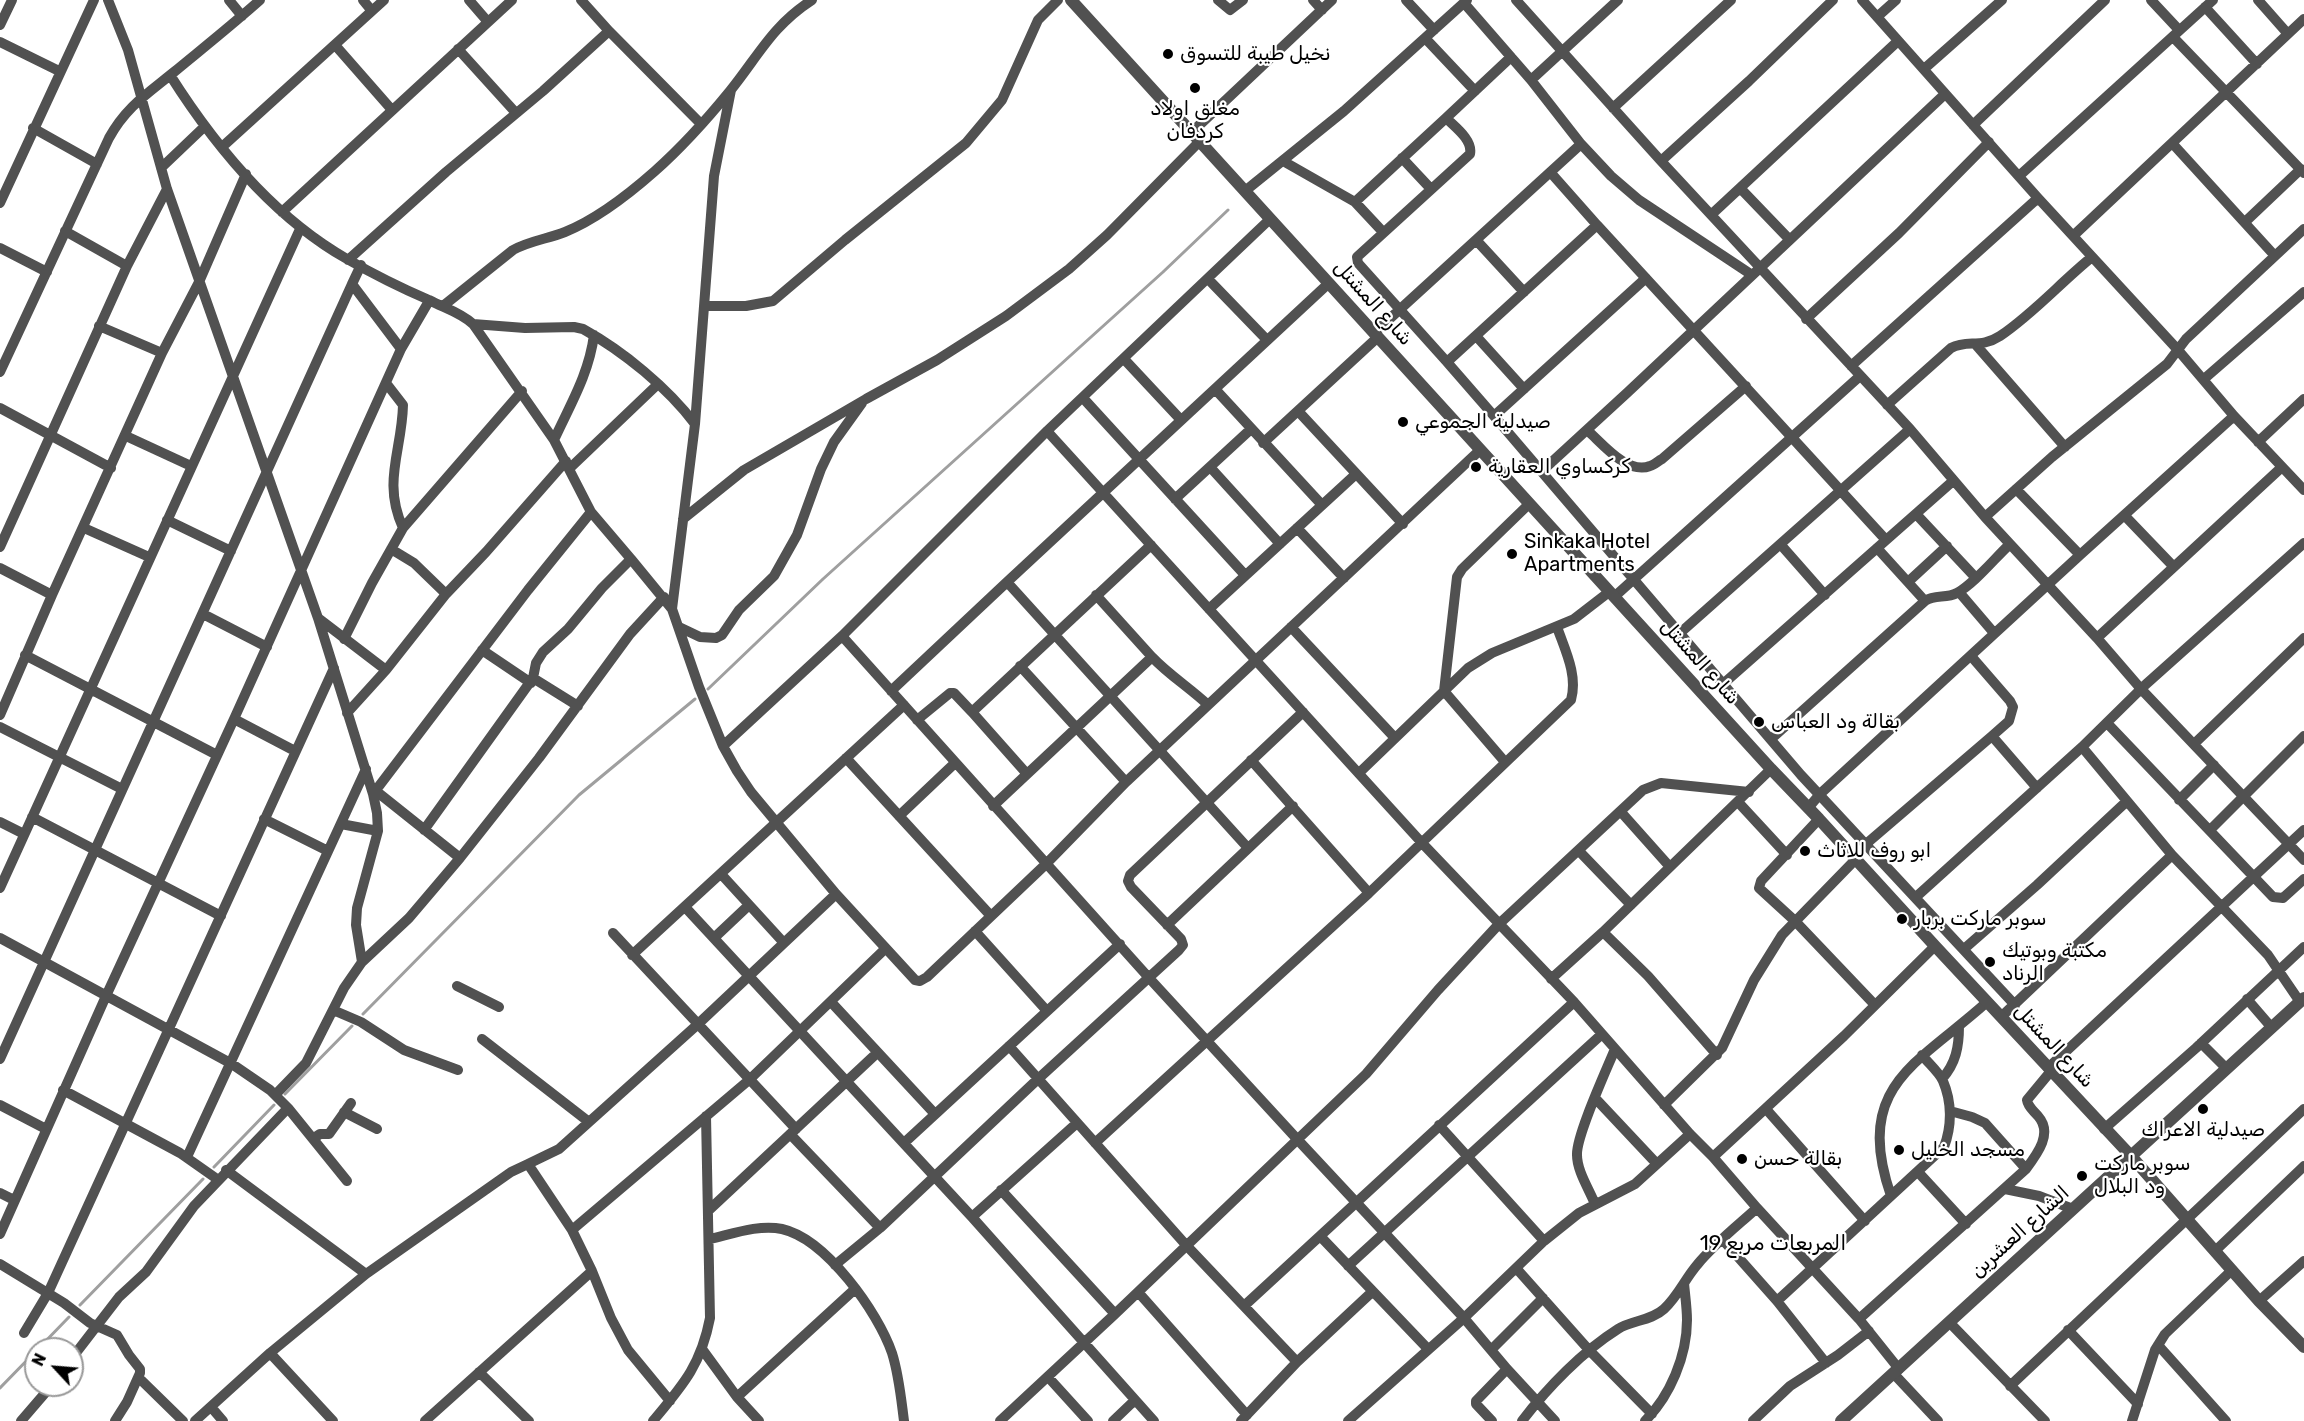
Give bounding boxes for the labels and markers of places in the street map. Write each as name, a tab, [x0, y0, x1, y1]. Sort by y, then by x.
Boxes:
place label: نخيل طيبة للتسوق	[1180, 42, 1331, 66]
marker: نخيل طيبة للتسوق	[1161, 47, 1175, 61]
marker: مغلق اولاد كردفان	[1188, 81, 1202, 95]
place label: مغلق اولاد كردفان	[1150, 97, 1240, 144]
place label: صيدلية الجموعي	[1415, 410, 1551, 434]
marker: صيدلية الجموعي	[1396, 415, 1410, 429]
place label: كركساوي العقارية	[1488, 455, 1631, 479]
marker: كركساوي العقارية	[1469, 460, 1483, 474]
place label: Sinkaka Hotel Apartments	[1524, 530, 1650, 577]
marker: Sinkaka Hotel Apartments	[1505, 547, 1519, 561]
place label: بقالة ود العباس	[1771, 710, 1900, 734]
marker: بقالة ود العباس	[1752, 715, 1766, 729]
place label: ابو روف للاثاث	[1817, 839, 1931, 863]
marker: ابو روف للاثاث	[1798, 844, 1812, 858]
place label: سوبر ماركت بربار	[1914, 907, 2047, 931]
marker: سوبر ماركت بربار	[1895, 912, 1909, 926]
place label: مكتبة وبوتيك الرناد	[2002, 939, 2107, 986]
marker: مكتبة وبوتيك الرناد	[1983, 955, 1997, 969]
marker: صيدلية الاعراك	[2196, 1102, 2210, 1116]
place label: صيدلية الاعراك	[2141, 1118, 2265, 1142]
place label: مسجد الخليل	[1911, 1138, 2025, 1162]
marker: مسجد الخليل	[1892, 1143, 1906, 1157]
place label: بقالة حسن	[1754, 1147, 1842, 1171]
marker: بقالة حسن	[1735, 1152, 1749, 1166]
place label: سوبر ماركت ود البلال	[2094, 1152, 2191, 1199]
marker: سوبر ماركت ود البلال	[2075, 1169, 2089, 1183]

